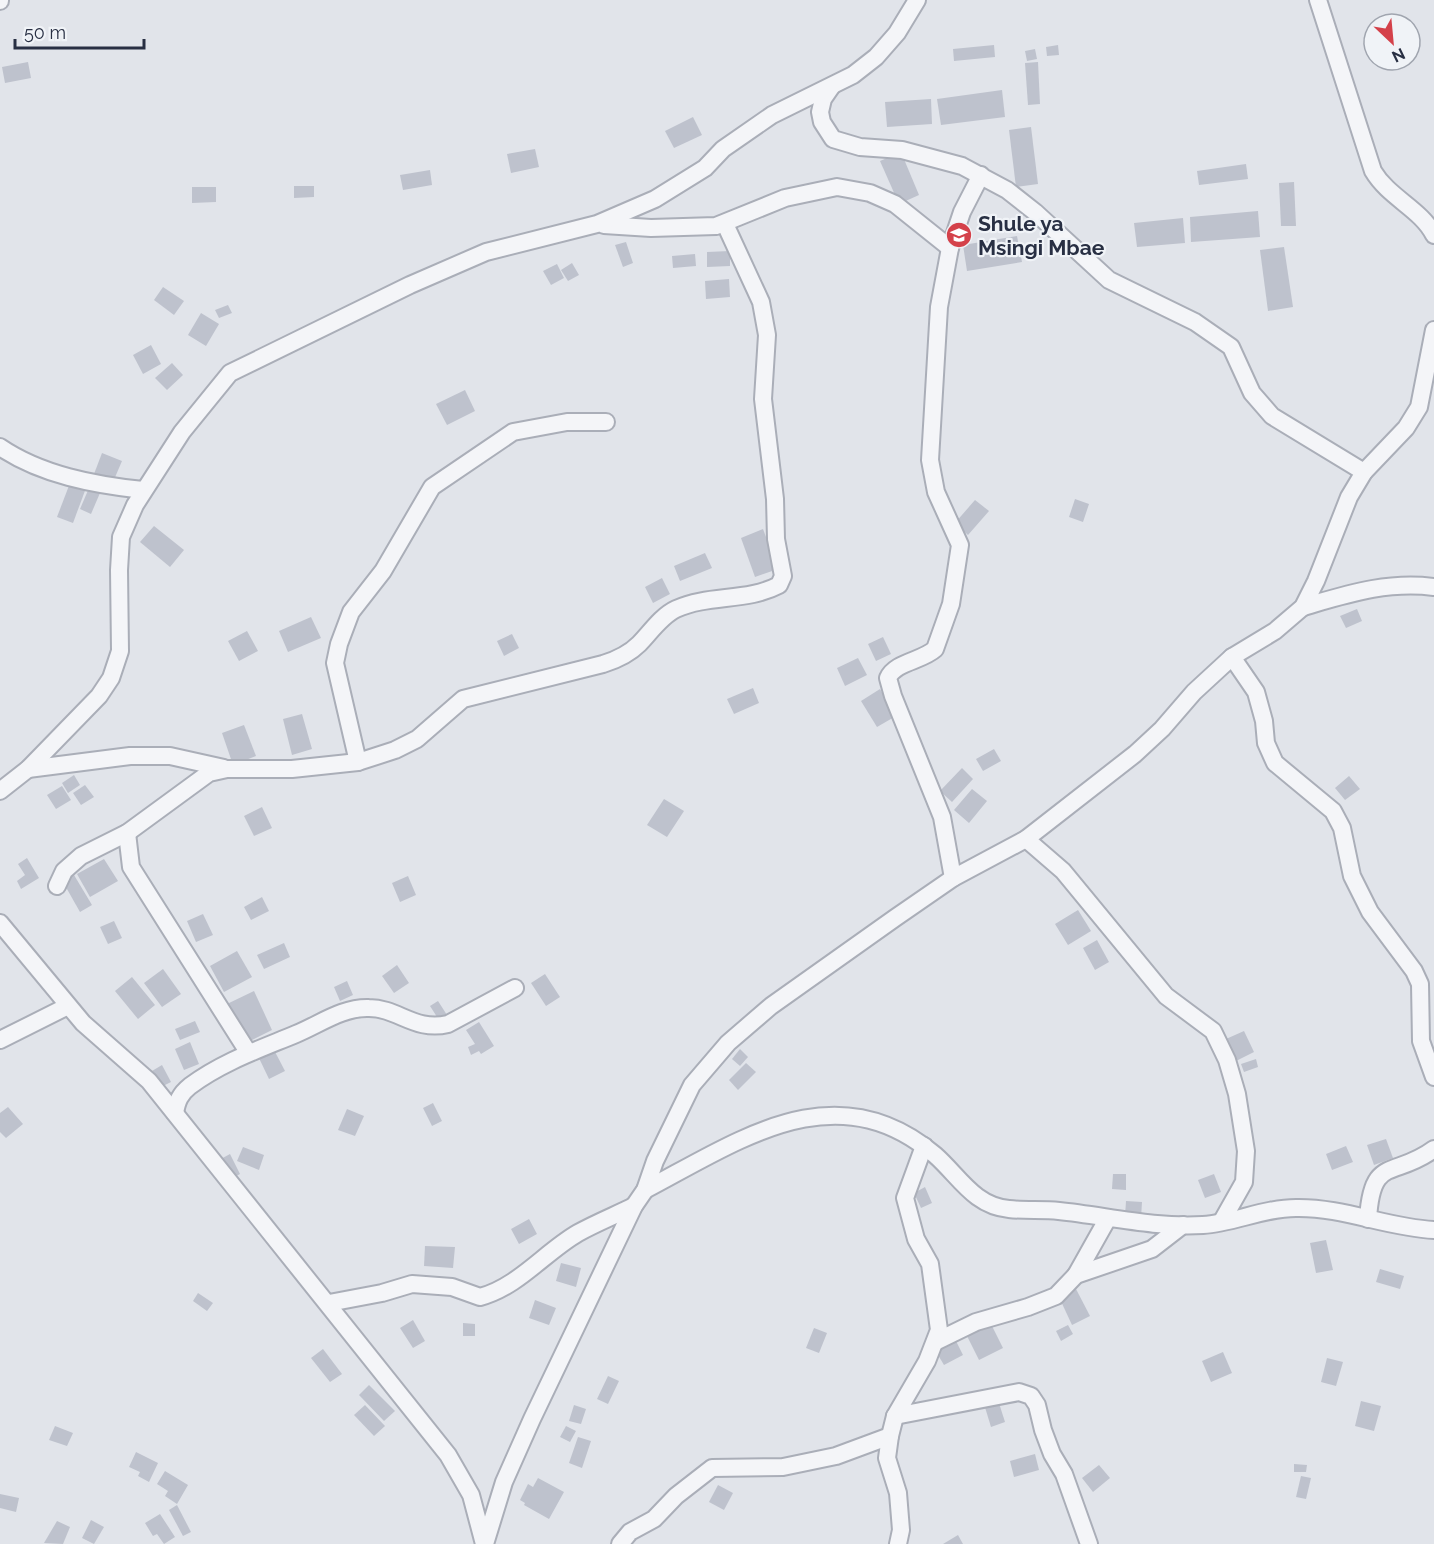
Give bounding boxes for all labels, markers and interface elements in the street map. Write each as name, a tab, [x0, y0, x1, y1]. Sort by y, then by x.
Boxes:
scale bar	[15, 12, 144, 50]
north arrow	[1362, 12, 1422, 72]
text: 50 m	[24, 22, 66, 43]
text: N	[1389, 44, 1408, 66]
place label: Shule ya Msingi Mbae	[978, 211, 1105, 260]
school or university icon: Shule ya Msingi Mbae	[944, 220, 974, 250]

